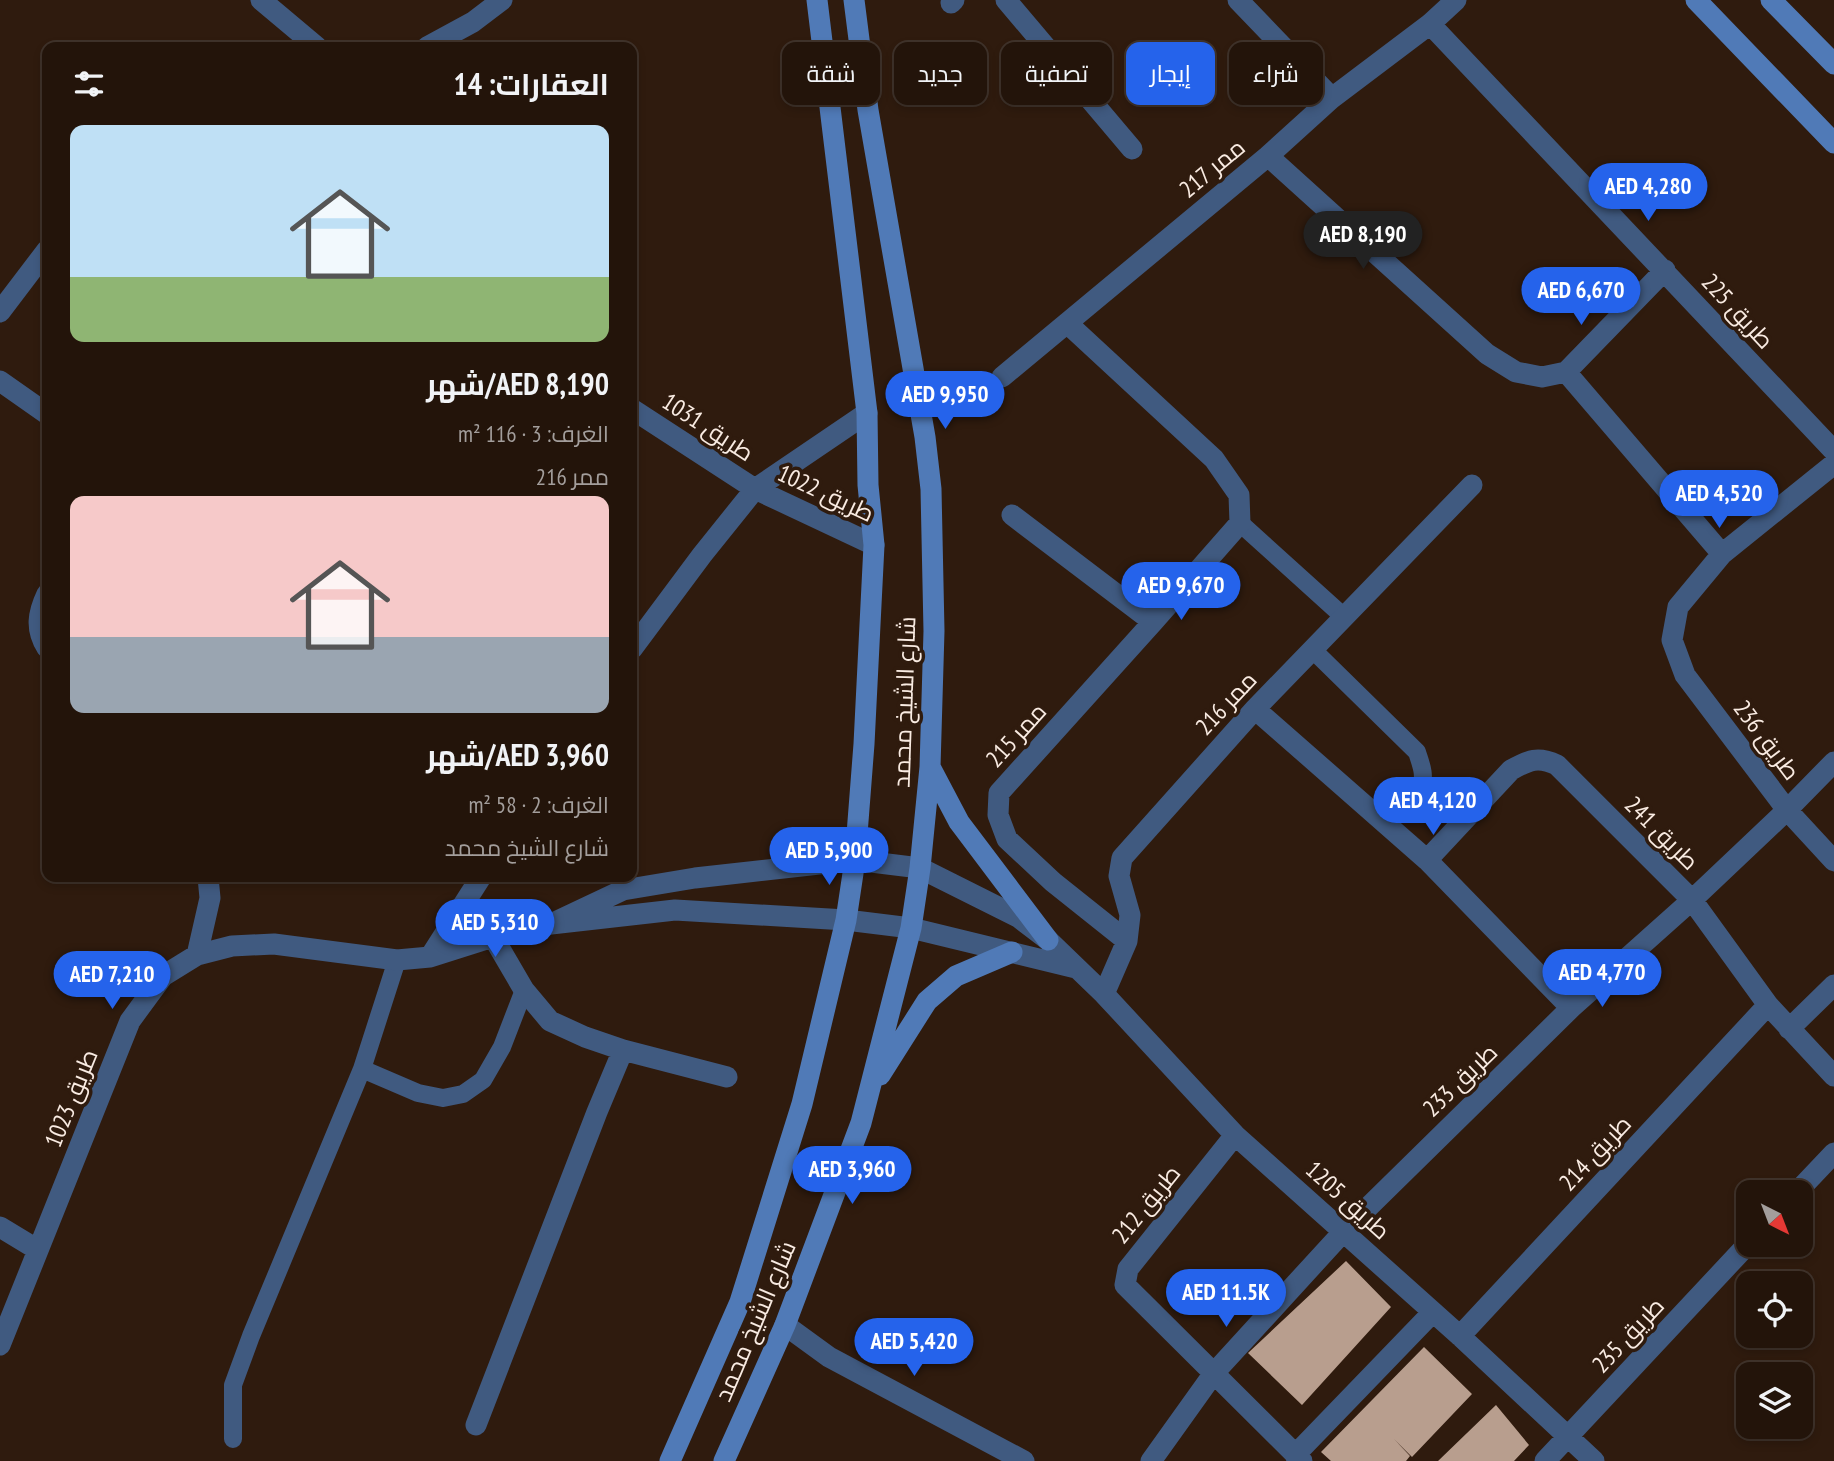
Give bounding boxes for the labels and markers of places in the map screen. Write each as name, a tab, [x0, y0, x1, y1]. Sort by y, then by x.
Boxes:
pin: AED 4,280	[1568, 164, 1728, 223]
pin: AED 8,190	[1283, 212, 1443, 271]
pin: AED 6,670	[1501, 268, 1661, 327]
pin: AED 9,950	[865, 372, 1025, 431]
pin: AED 4,520	[1639, 470, 1799, 530]
pin: AED 9,670	[1101, 562, 1261, 622]
pin: AED 4,120	[1353, 778, 1513, 837]
pin: AED 5,900	[749, 828, 909, 887]
pin: AED 5,310	[415, 900, 575, 959]
pin: AED 4,770	[1522, 950, 1682, 1009]
pin: AED 7,210	[32, 951, 192, 1011]
pin: AED 3,960	[772, 1146, 932, 1206]
pin: AED 11.5K	[1146, 1270, 1306, 1329]
pin: AED 5,420	[834, 1318, 994, 1378]

